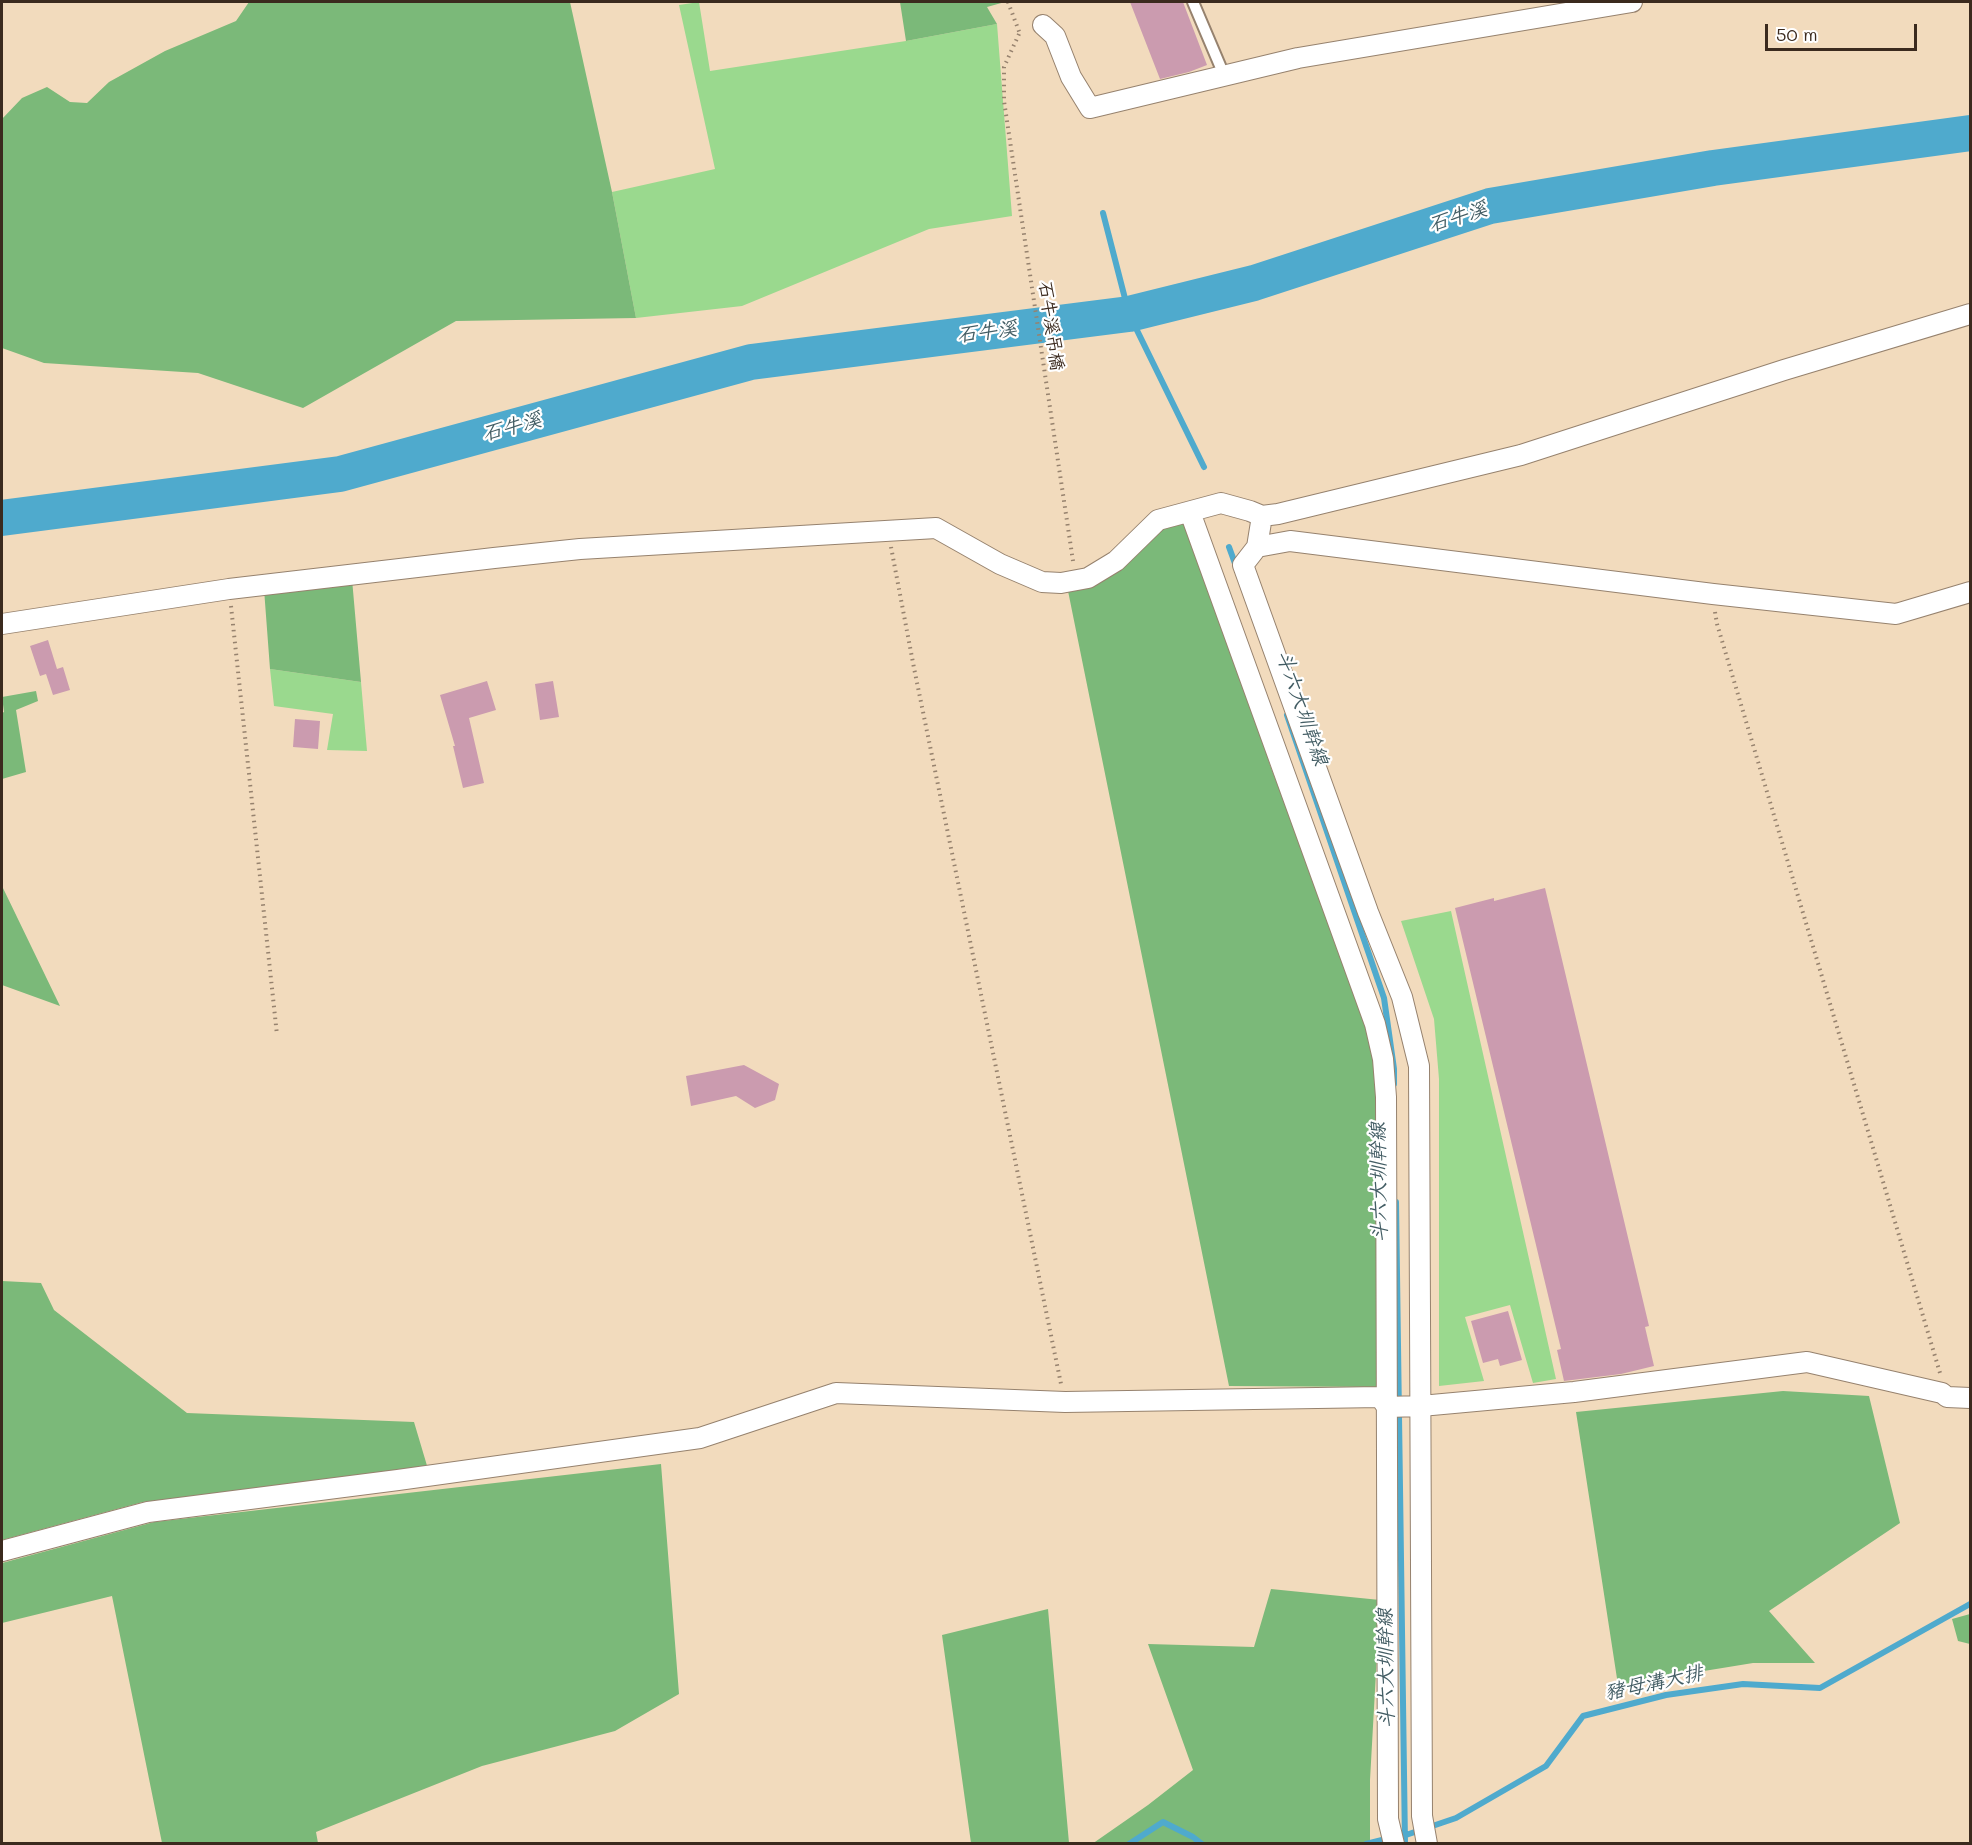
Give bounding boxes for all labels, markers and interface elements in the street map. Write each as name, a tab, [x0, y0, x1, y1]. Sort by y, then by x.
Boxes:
scale bar	[1768, 12, 1920, 50]
text: 50 m	[1776, 22, 1818, 46]
water label: 石牛溪	[1426, 197, 1490, 237]
street label: 石牛溪吊橋	[1034, 280, 1068, 372]
water label: 石牛溪	[956, 316, 1018, 348]
water label: 石牛溪	[480, 408, 544, 446]
water label: 斗六大圳幹線	[1271, 647, 1333, 769]
water label: 斗六大圳幹線	[1366, 1122, 1392, 1242]
water label: 斗六大圳幹線	[1373, 1608, 1399, 1728]
water label: 豬母溝大排	[1603, 1661, 1705, 1705]

